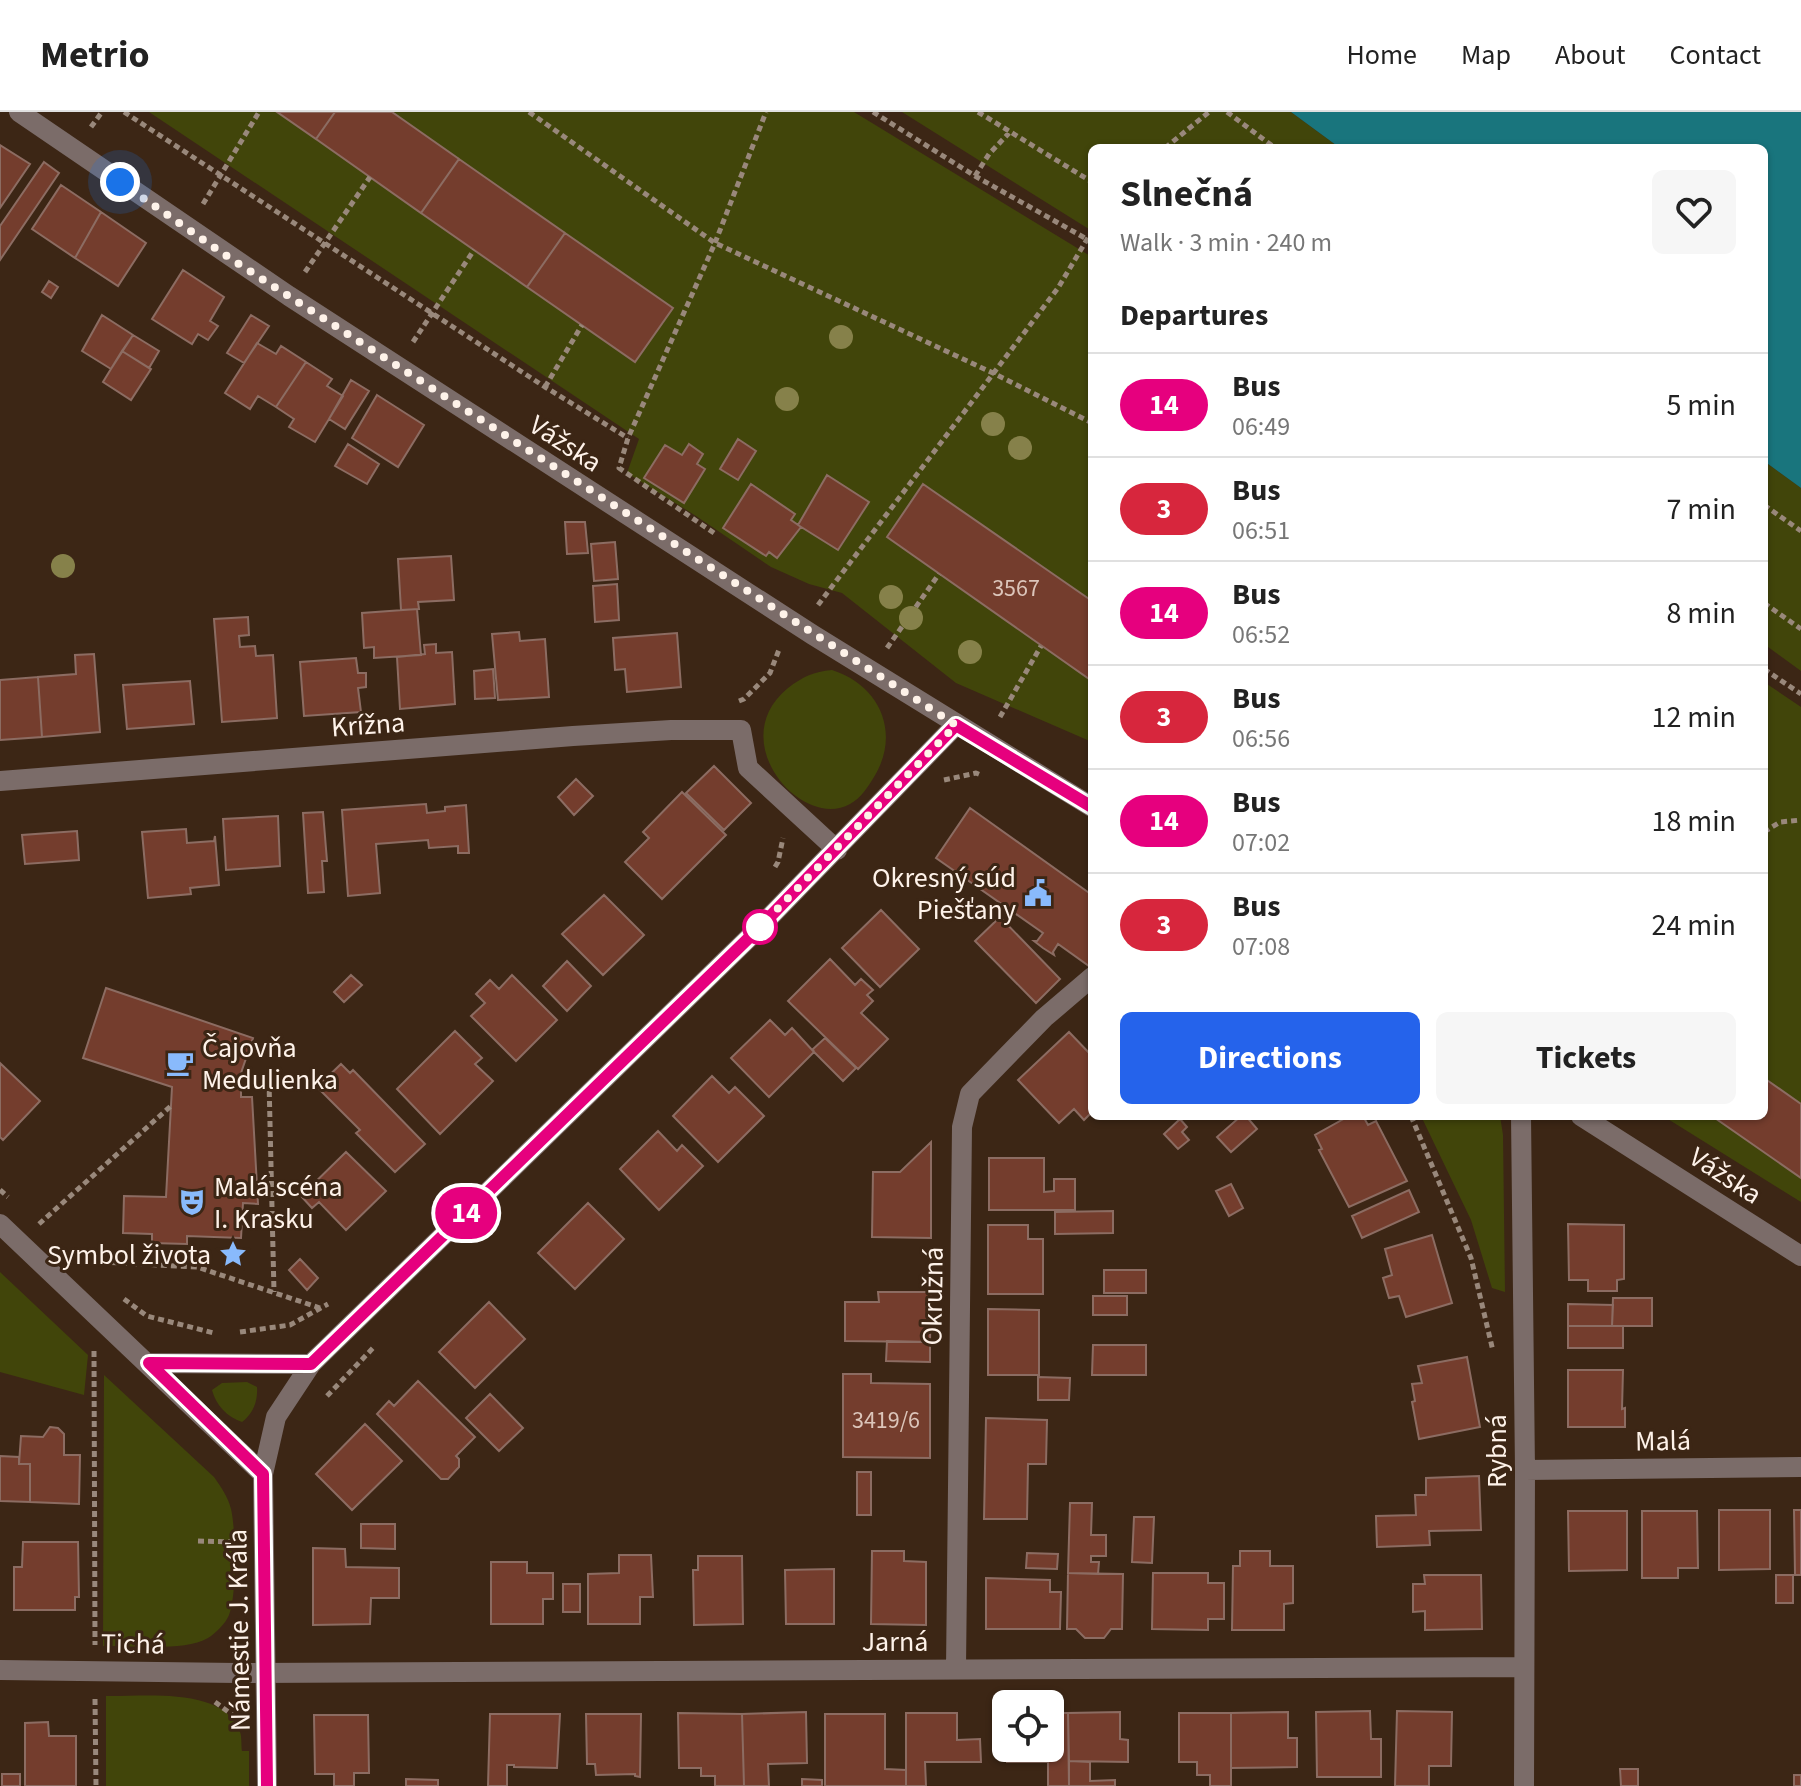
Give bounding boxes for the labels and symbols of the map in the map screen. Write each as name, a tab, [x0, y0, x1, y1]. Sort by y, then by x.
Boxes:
your location	[100, 162, 140, 202]
street label: Vážska	[521, 405, 610, 482]
house number: 3567	[992, 571, 1040, 606]
street label: Krížna	[330, 702, 406, 748]
place label: Okresný súd Piešťany	[872, 858, 1016, 930]
public building icon: Okresný súd Piešťany	[1023, 878, 1053, 908]
unlabelled marker	[743, 910, 777, 944]
place label: Čajovňa Medulienka	[202, 1028, 338, 1100]
cafe icon: Čajovňa Medulienka	[165, 1048, 195, 1078]
street label: Vážska	[1681, 1137, 1770, 1214]
place label: Malá scéna I. Krasku	[214, 1167, 343, 1239]
theatre icon: Malá scéna I. Krasku	[177, 1187, 207, 1217]
line badge: 14	[430, 1187, 502, 1239]
place label: Symbol života	[47, 1235, 211, 1275]
place icon: Symbol života	[218, 1239, 248, 1269]
street label: Okružná	[912, 1246, 954, 1346]
house number: 3419/6	[852, 1403, 920, 1438]
street label: Rybná	[1477, 1414, 1517, 1488]
street label: Malá	[1635, 1421, 1691, 1461]
street label: Námestie J. Kráľa	[217, 1529, 261, 1731]
street label: Jarná	[862, 1622, 928, 1662]
street label: Tichá	[101, 1623, 165, 1665]

